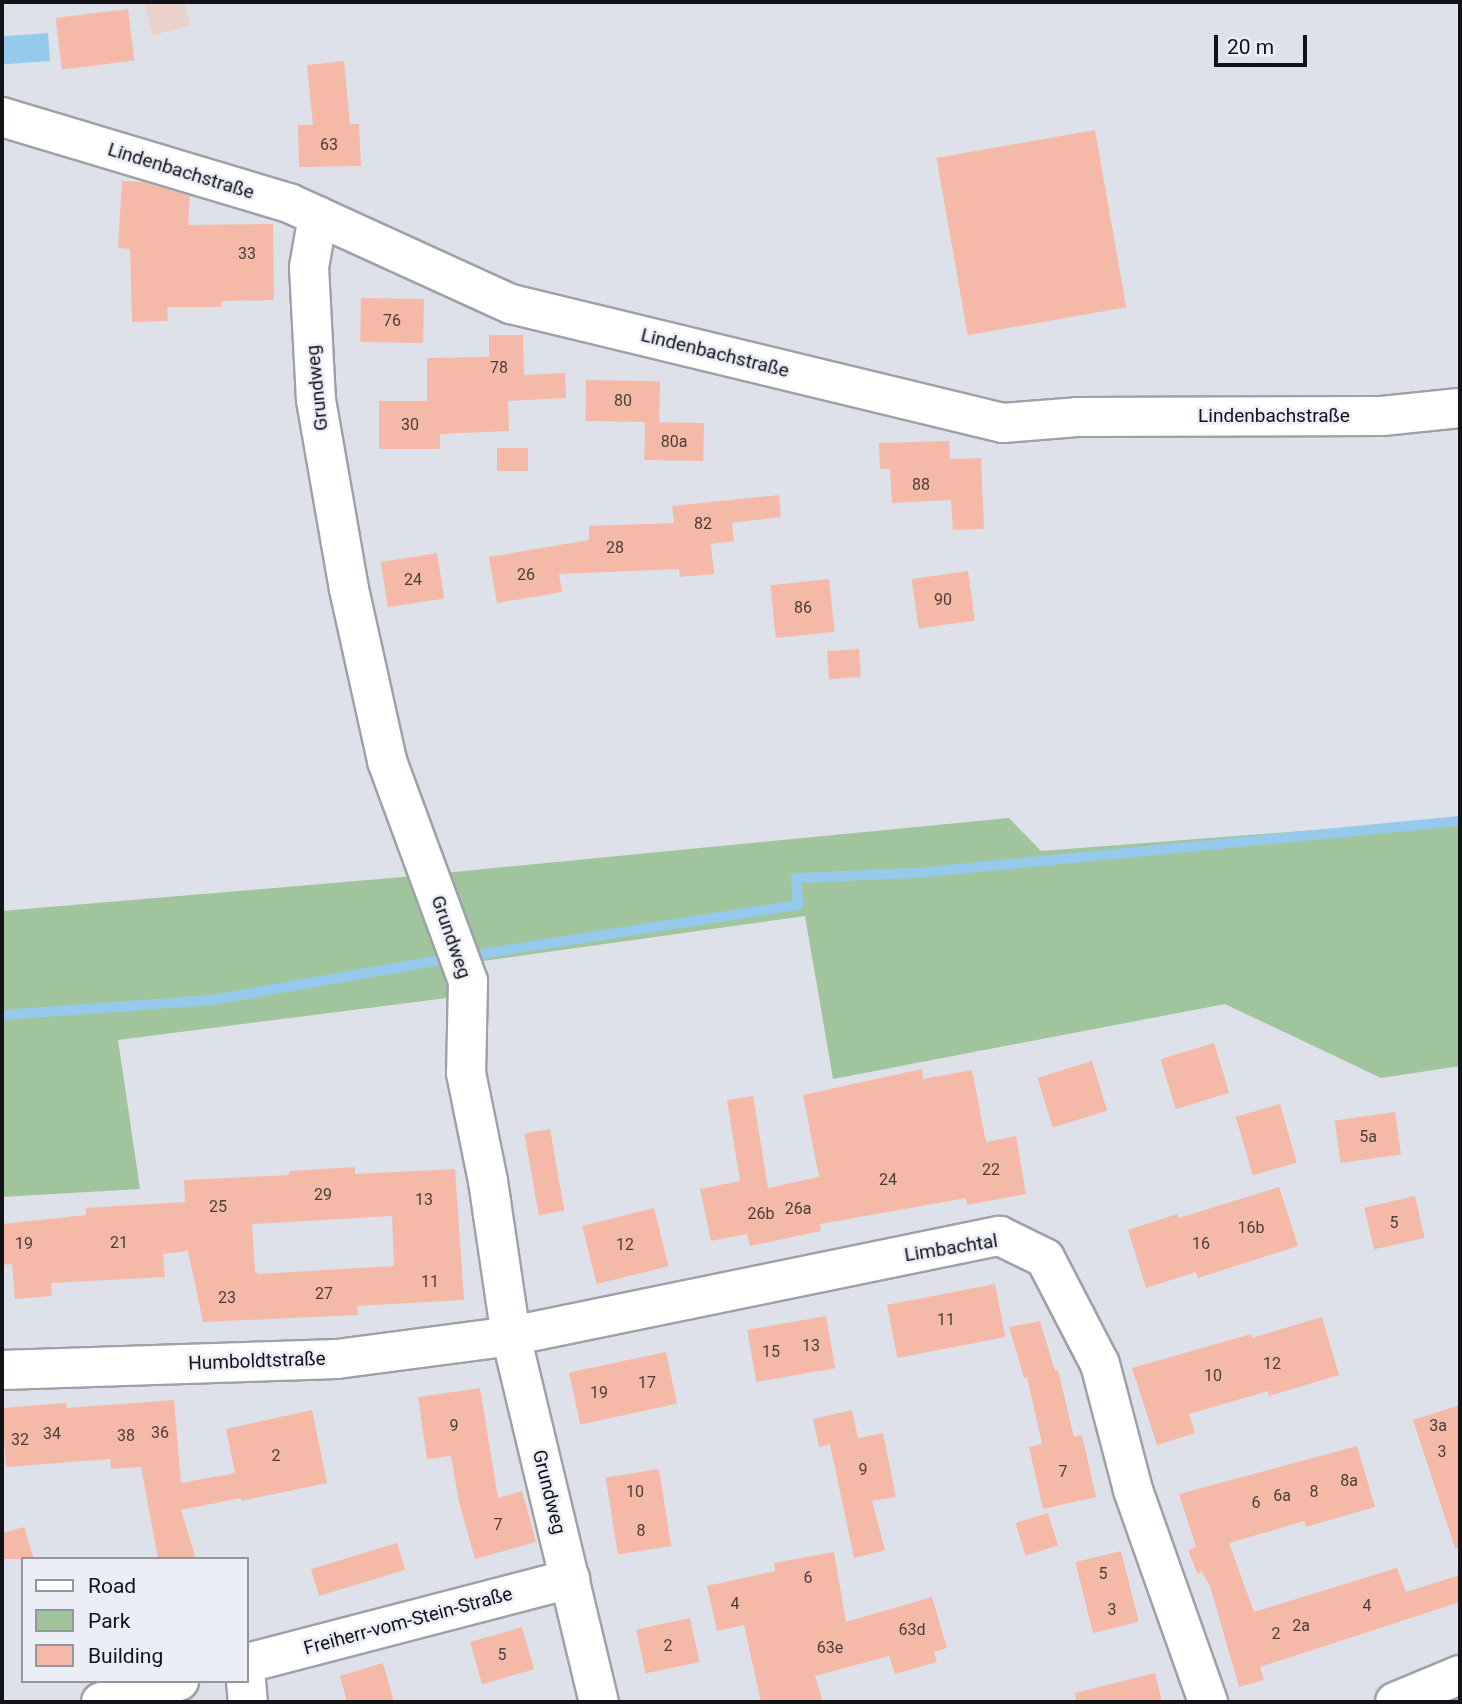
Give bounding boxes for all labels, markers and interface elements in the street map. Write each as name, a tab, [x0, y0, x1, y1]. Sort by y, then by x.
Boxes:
scale bar	[1217, 21, 1310, 65]
text: 20 m	[1227, 35, 1274, 59]
house number: 63	[320, 135, 338, 155]
street label: Lindenbachstraße	[105, 138, 257, 204]
house number: 33	[238, 244, 256, 264]
house number: 76	[383, 311, 401, 331]
street label: Lindenbachstraße	[639, 324, 791, 382]
street label: Grundweg	[301, 344, 333, 432]
house number: 78	[490, 358, 508, 378]
house number: 80	[614, 391, 632, 411]
street label: Lindenbachstraße	[1198, 405, 1350, 427]
house number: 30	[401, 415, 419, 435]
house number: 80a	[661, 432, 687, 452]
house number: 88	[912, 475, 930, 495]
house number: 82	[694, 514, 712, 534]
house number: 28	[606, 538, 624, 558]
house number: 26	[517, 565, 535, 585]
house number: 24	[404, 570, 422, 590]
house number: 90	[934, 590, 952, 610]
house number: 86	[794, 598, 812, 618]
street label: Grundweg	[426, 893, 476, 981]
house number: 5a	[1359, 1127, 1377, 1147]
house number: 22	[982, 1160, 1000, 1180]
house number: 24	[879, 1170, 897, 1190]
house number: 29	[314, 1185, 332, 1205]
house number: 13	[415, 1190, 433, 1210]
house number: 25	[209, 1197, 227, 1217]
house number: 26a	[785, 1199, 811, 1219]
house number: 26b	[748, 1204, 774, 1224]
house number: 5	[1390, 1213, 1398, 1233]
house number: 16b	[1238, 1218, 1264, 1238]
street label: Limbachtal	[903, 1229, 999, 1267]
house number: 21	[110, 1233, 128, 1253]
house number: 19	[15, 1234, 33, 1254]
house number: 16	[1192, 1234, 1210, 1254]
house number: 12	[616, 1235, 634, 1255]
house number: 11	[421, 1272, 439, 1292]
house number: 27	[315, 1284, 333, 1304]
house number: 23	[218, 1288, 236, 1308]
house number: 11	[937, 1310, 955, 1330]
house number: 13	[802, 1336, 820, 1356]
house number: 15	[762, 1342, 780, 1362]
street label: Humboldtstraße	[188, 1347, 326, 1375]
house number: 12	[1263, 1354, 1281, 1374]
house number: 10	[1204, 1366, 1222, 1386]
house number: 17	[638, 1373, 656, 1393]
house number: 19	[590, 1383, 608, 1403]
house number: 9	[450, 1416, 458, 1436]
house number: 3a	[1429, 1416, 1447, 1436]
house number: 36	[151, 1423, 169, 1443]
house number: 34	[43, 1424, 61, 1444]
house number: 38	[117, 1426, 135, 1446]
house number: 32	[11, 1430, 29, 1450]
house number: 3	[1438, 1442, 1446, 1462]
house number: 2	[272, 1446, 280, 1466]
street label: Grundweg	[528, 1447, 570, 1537]
house number: 9	[859, 1460, 867, 1480]
house number: 7	[1059, 1462, 1067, 1482]
house number: 8a	[1340, 1471, 1358, 1491]
house number: 10	[626, 1482, 644, 1502]
house number: 8	[1310, 1482, 1318, 1502]
house number: 6a	[1273, 1486, 1291, 1506]
house number: 6	[1252, 1493, 1260, 1513]
house number: 7	[494, 1515, 502, 1535]
house number: 8	[637, 1521, 645, 1541]
legend	[21, 1557, 248, 1683]
house number: 5	[1099, 1564, 1107, 1584]
house number: 6	[804, 1568, 812, 1588]
text: Road	[88, 1574, 136, 1598]
street label: Freiherr-vom-Stein-Straße	[301, 1582, 515, 1660]
house number: 4	[731, 1594, 739, 1614]
house number: 4	[1363, 1596, 1371, 1616]
house number: 3	[1108, 1600, 1116, 1620]
text: Park	[88, 1609, 130, 1633]
house number: 2a	[1292, 1616, 1310, 1636]
house number: 63d	[898, 1620, 926, 1640]
house number: 2	[1272, 1624, 1280, 1644]
house number: 2	[664, 1636, 672, 1656]
house number: 63e	[817, 1638, 843, 1658]
text: Building	[88, 1644, 163, 1668]
house number: 5	[498, 1645, 506, 1665]

